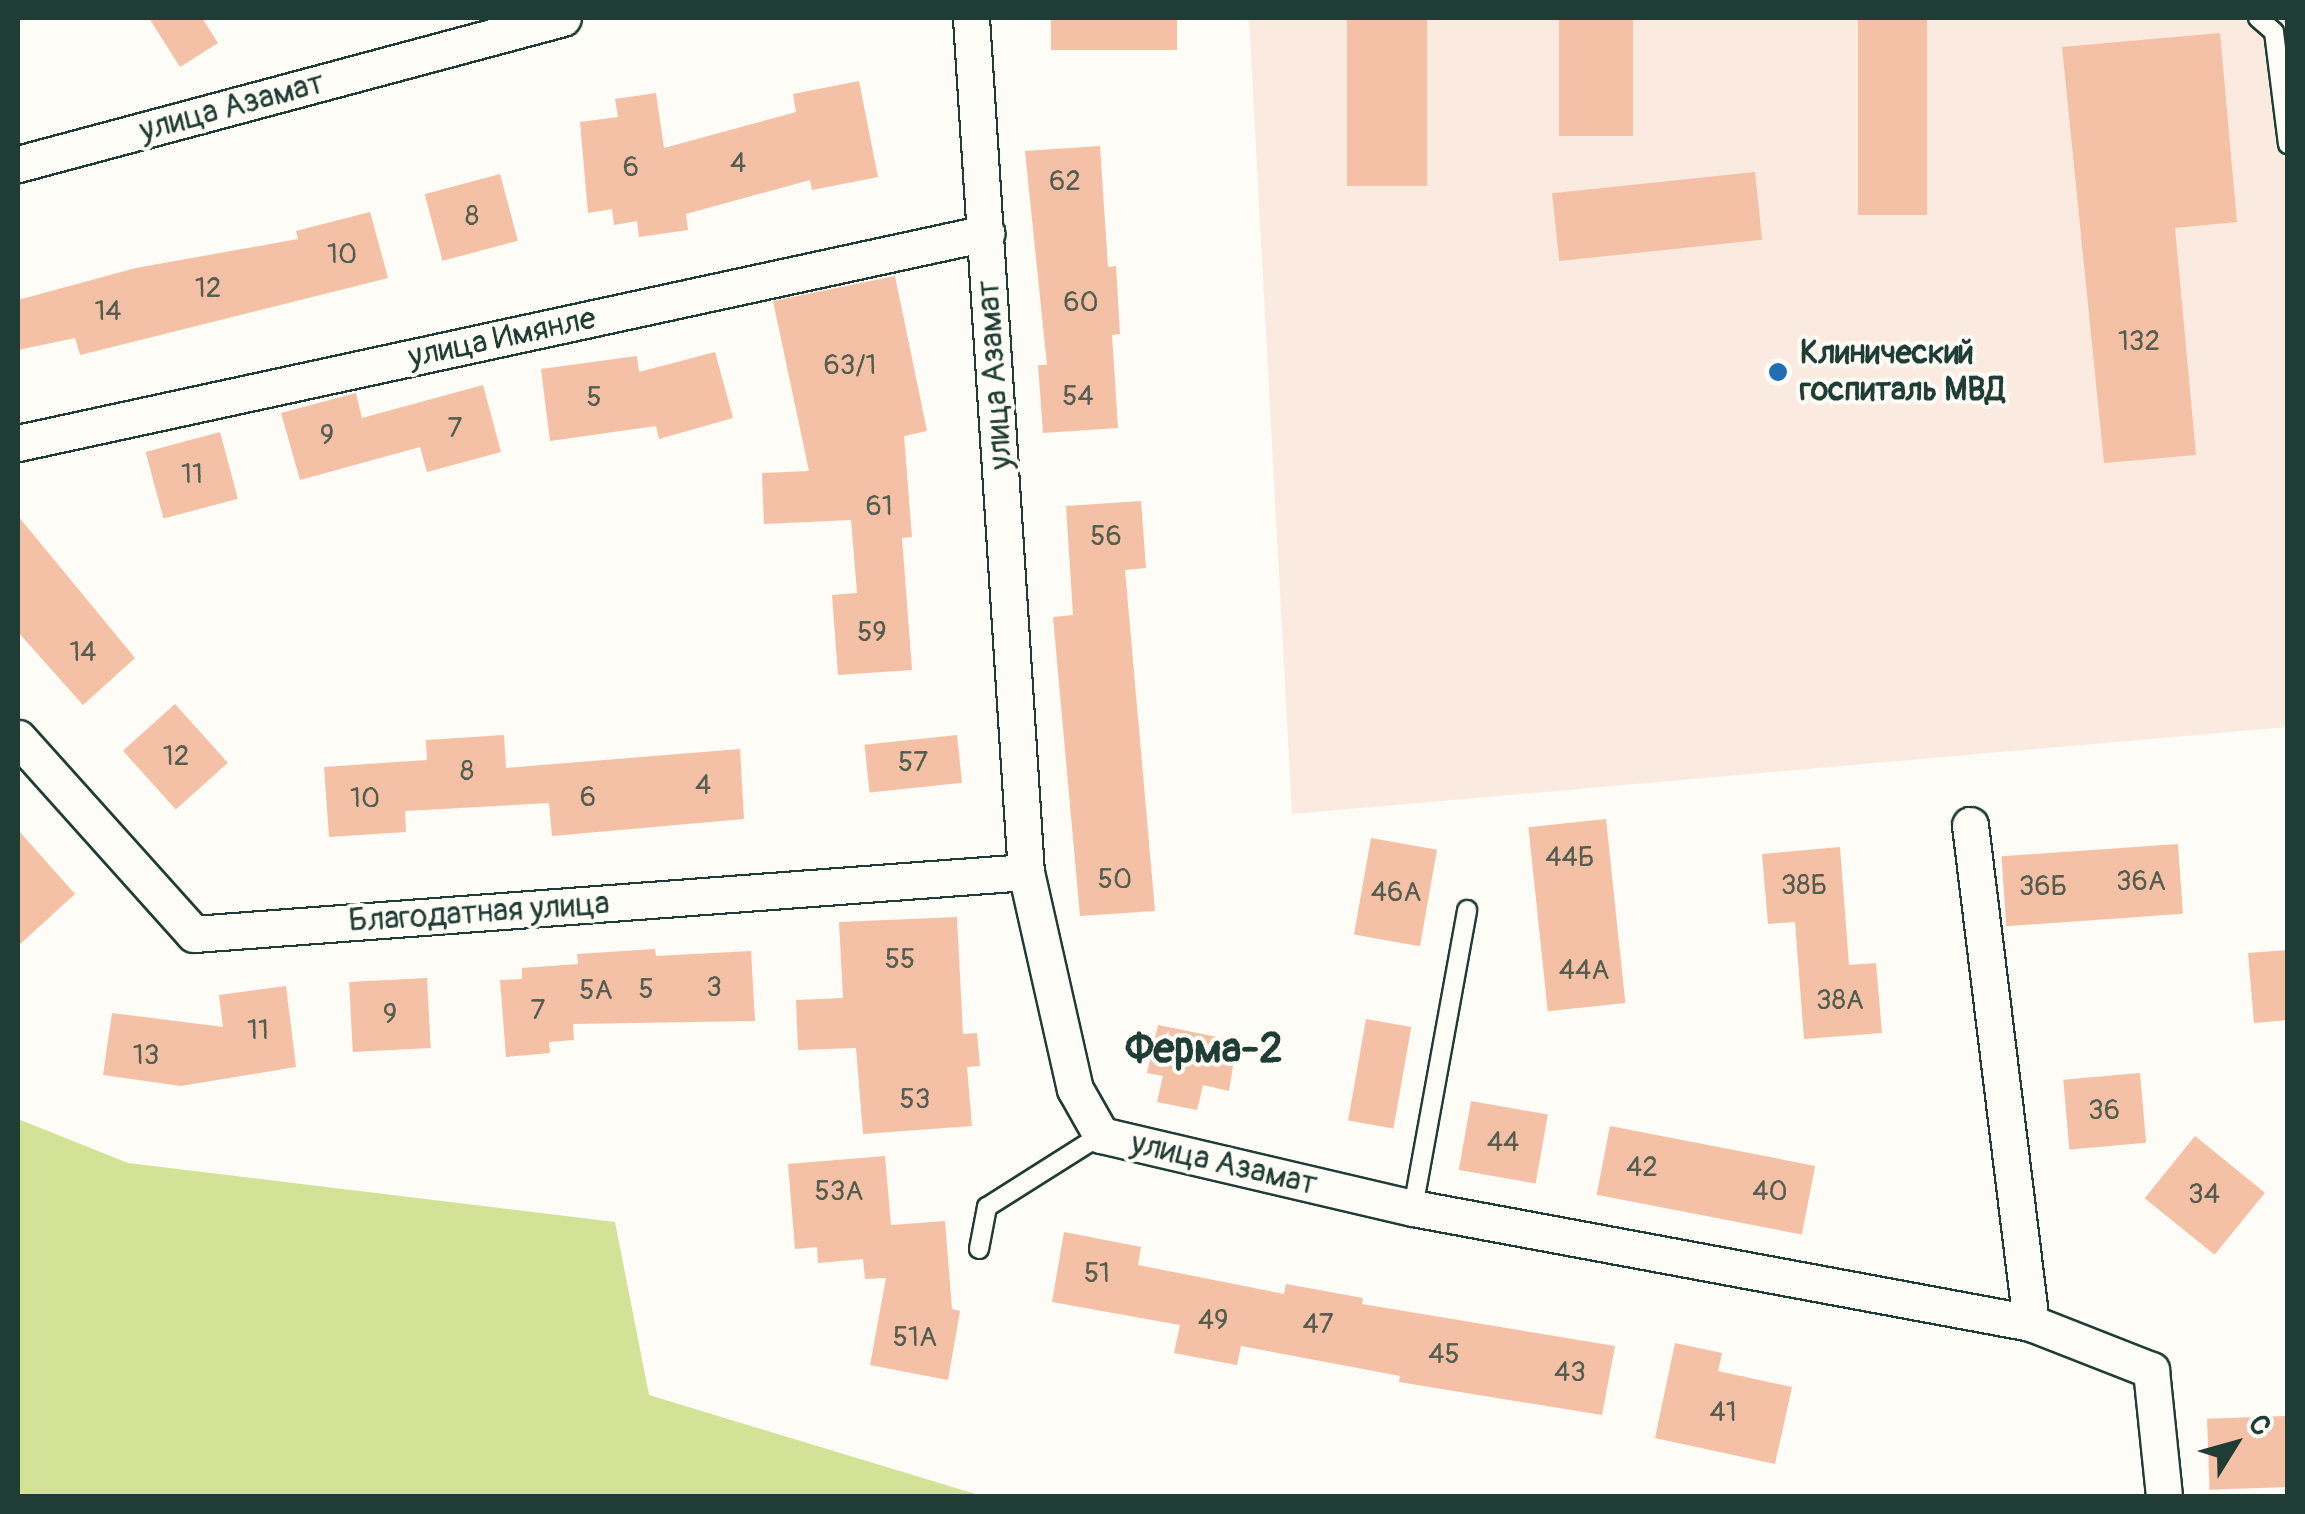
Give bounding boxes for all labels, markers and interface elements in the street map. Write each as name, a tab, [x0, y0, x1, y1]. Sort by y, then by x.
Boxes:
street label: улица Азамат	[135, 64, 329, 150]
house number: 4	[730, 147, 746, 181]
house number: 6	[623, 151, 639, 185]
house number: 62	[1049, 165, 1081, 199]
house number: 8	[465, 200, 479, 234]
house number: 10	[327, 238, 357, 272]
house number: 12	[195, 272, 221, 306]
street label: улица Азамат	[969, 279, 1021, 471]
house number: 60	[1063, 286, 1099, 320]
house number: 14	[94, 295, 122, 329]
street label: улица Имянле	[405, 299, 599, 377]
house number: 132	[2118, 325, 2160, 359]
place label: Клинический госпиталь МВД	[1800, 335, 2005, 410]
house number: 63/1	[824, 349, 876, 383]
marker: Клинический госпиталь МВД	[1765, 359, 1791, 385]
house number: 54	[1062, 380, 1094, 414]
house number: 5	[586, 381, 602, 415]
house number: 7	[448, 412, 462, 446]
house number: 9	[320, 419, 334, 453]
house number: 11	[181, 458, 203, 492]
house number: 61	[865, 490, 893, 524]
house number: 56	[1090, 520, 1122, 554]
house number: 59	[857, 616, 887, 650]
house number: 14	[69, 636, 97, 670]
house number: 12	[163, 740, 189, 774]
house number: 57	[898, 746, 928, 780]
house number: 8	[460, 755, 474, 789]
house number: 4	[695, 769, 711, 803]
house number: 6	[580, 781, 596, 815]
house number: 10	[350, 782, 380, 816]
house number: 44Б	[1545, 841, 1595, 875]
house number: 50	[1098, 863, 1132, 897]
house number: 36А	[2116, 865, 2166, 899]
house number: 38Б	[1781, 869, 1827, 903]
house number: 36Б	[2019, 870, 2067, 904]
house number: 46А	[1371, 876, 1421, 910]
street label: Благодатная улица	[347, 885, 611, 941]
house number: 55	[885, 943, 915, 977]
house number: 44А	[1559, 954, 1609, 988]
house number: 3	[706, 971, 722, 1005]
house number: 5	[638, 973, 654, 1007]
house number: 5А	[579, 974, 613, 1008]
house number: 38А	[1816, 984, 1864, 1018]
house number: 7	[531, 994, 545, 1028]
house number: 9	[383, 998, 397, 1032]
house number: 11	[247, 1014, 269, 1048]
district label: Ферма-2	[1125, 1024, 1283, 1074]
house number: 13	[133, 1039, 159, 1073]
house number: 53	[900, 1083, 930, 1117]
house number: 36	[2088, 1094, 2120, 1128]
street label: улица Азамат	[1127, 1124, 1321, 1204]
house number: 44	[1487, 1126, 1519, 1160]
house number: 42	[1626, 1151, 1658, 1185]
house number: 53А	[815, 1175, 863, 1209]
house number: 40	[1752, 1175, 1788, 1209]
house number: 34	[2188, 1178, 2220, 1212]
house number: 51	[1084, 1257, 1110, 1291]
house number: 49	[1198, 1304, 1228, 1338]
house number: 47	[1302, 1308, 1334, 1342]
house number: 51А	[893, 1321, 937, 1355]
house number: 45	[1428, 1338, 1460, 1372]
house number: 43	[1554, 1356, 1586, 1390]
north arrow	[2185, 1394, 2285, 1494]
house number: 41	[1709, 1396, 1737, 1430]
text: С	[2240, 1408, 2279, 1443]

